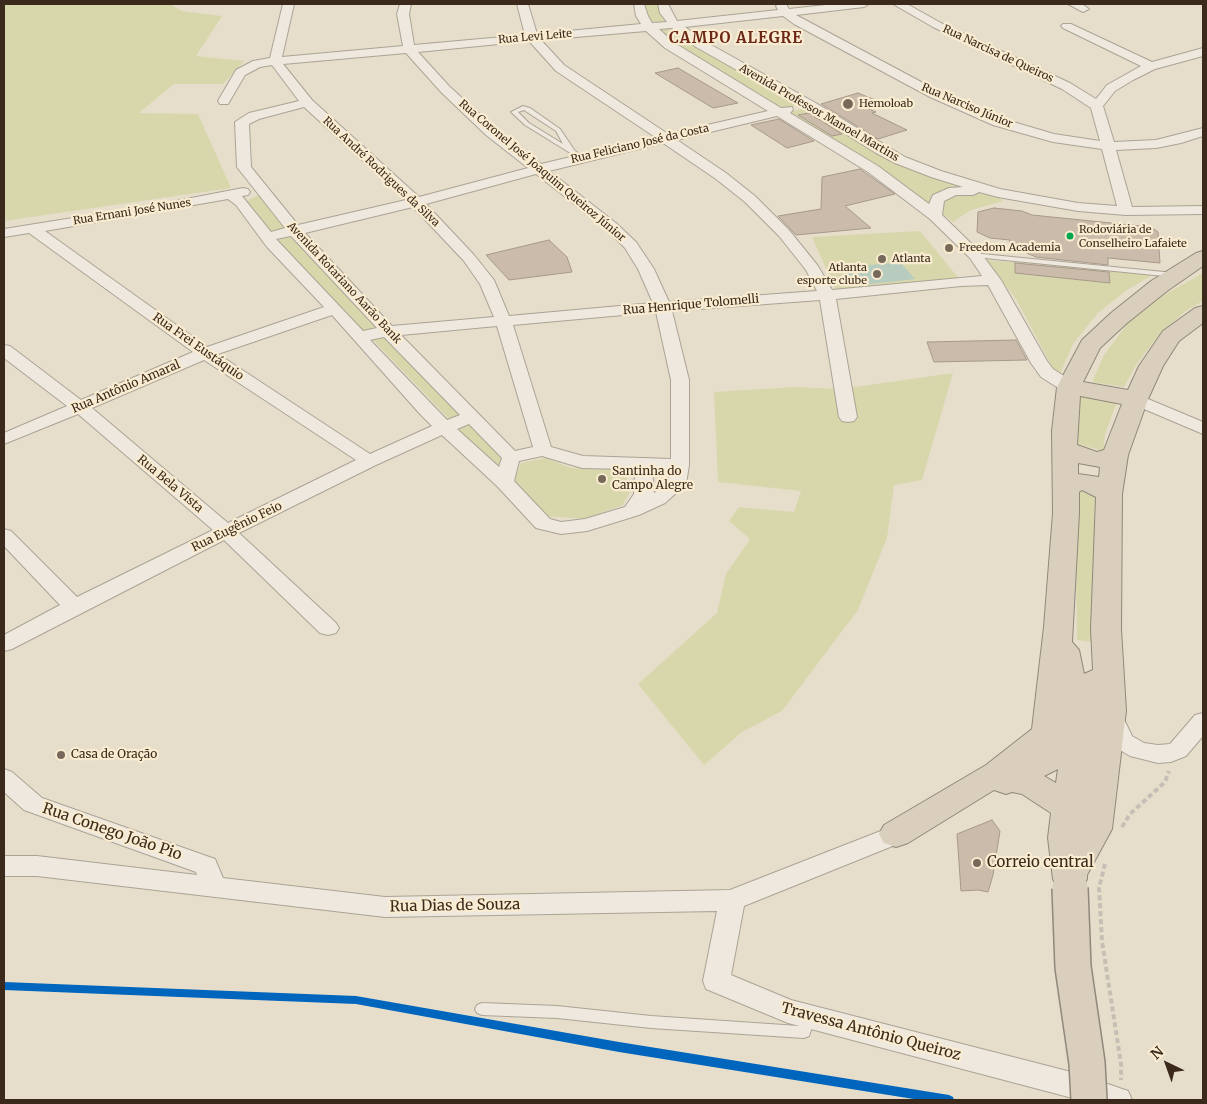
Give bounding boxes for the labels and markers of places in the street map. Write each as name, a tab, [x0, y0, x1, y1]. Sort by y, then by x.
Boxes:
marker: Hemoloab	[841, 97, 855, 111]
place label: Hemoloab	[859, 97, 913, 111]
place label: Rodoviária de Conselheiro Lafaiete	[1079, 223, 1187, 249]
marker: Rodoviária de Conselheiro Lafaiete	[1065, 231, 1075, 241]
place label: Freedom Academia	[959, 241, 1061, 255]
marker: Freedom Academia	[943, 242, 955, 254]
place label: Atlanta	[892, 252, 931, 266]
marker: Atlanta	[876, 253, 888, 265]
place label: Atlanta esporte clube	[797, 261, 867, 287]
marker: Atlanta esporte clube	[871, 268, 883, 280]
place label: Santinha do Campo Alegre	[612, 465, 693, 493]
marker: Santinha do Campo Alegre	[596, 473, 608, 485]
place label: Casa de Oração	[71, 748, 157, 762]
marker: Casa de Oração	[55, 749, 67, 761]
place label: Correio central	[987, 854, 1094, 872]
marker: Correio central	[971, 857, 983, 869]

